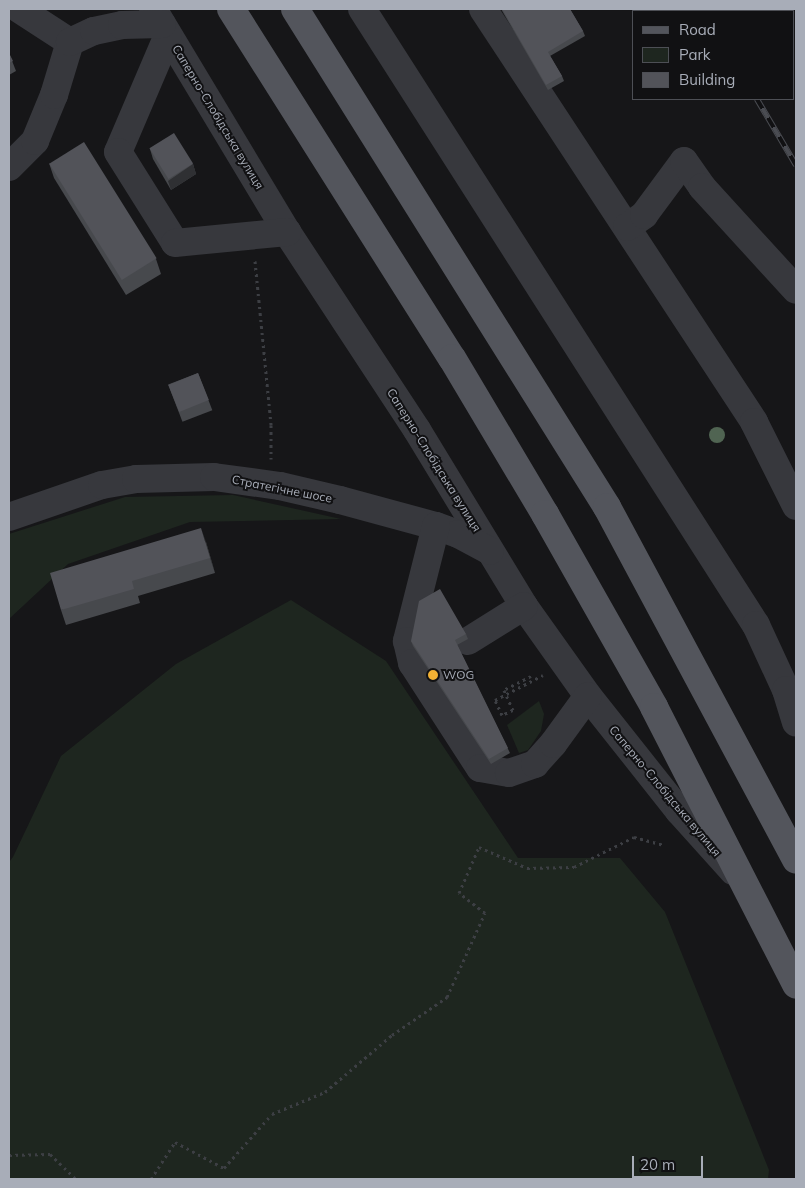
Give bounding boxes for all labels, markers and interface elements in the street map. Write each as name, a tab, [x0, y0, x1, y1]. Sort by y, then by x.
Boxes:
legend	[632, 10, 795, 100]
text: Road	[679, 20, 716, 39]
street label: Саперно-Слобідська вулиця	[169, 42, 267, 192]
text: Park	[679, 45, 711, 64]
text: Building	[679, 70, 735, 89]
street label: Саперно-Слобідська вулиця	[384, 386, 484, 534]
street label: Стратегічне шосе	[231, 472, 333, 506]
place label: WOG	[443, 668, 474, 682]
marker: WOG	[427, 669, 439, 681]
street label: Саперно-Слобідська вулиця	[606, 723, 724, 859]
scale bar	[635, 1146, 706, 1178]
text: 20 m	[640, 1155, 675, 1174]

